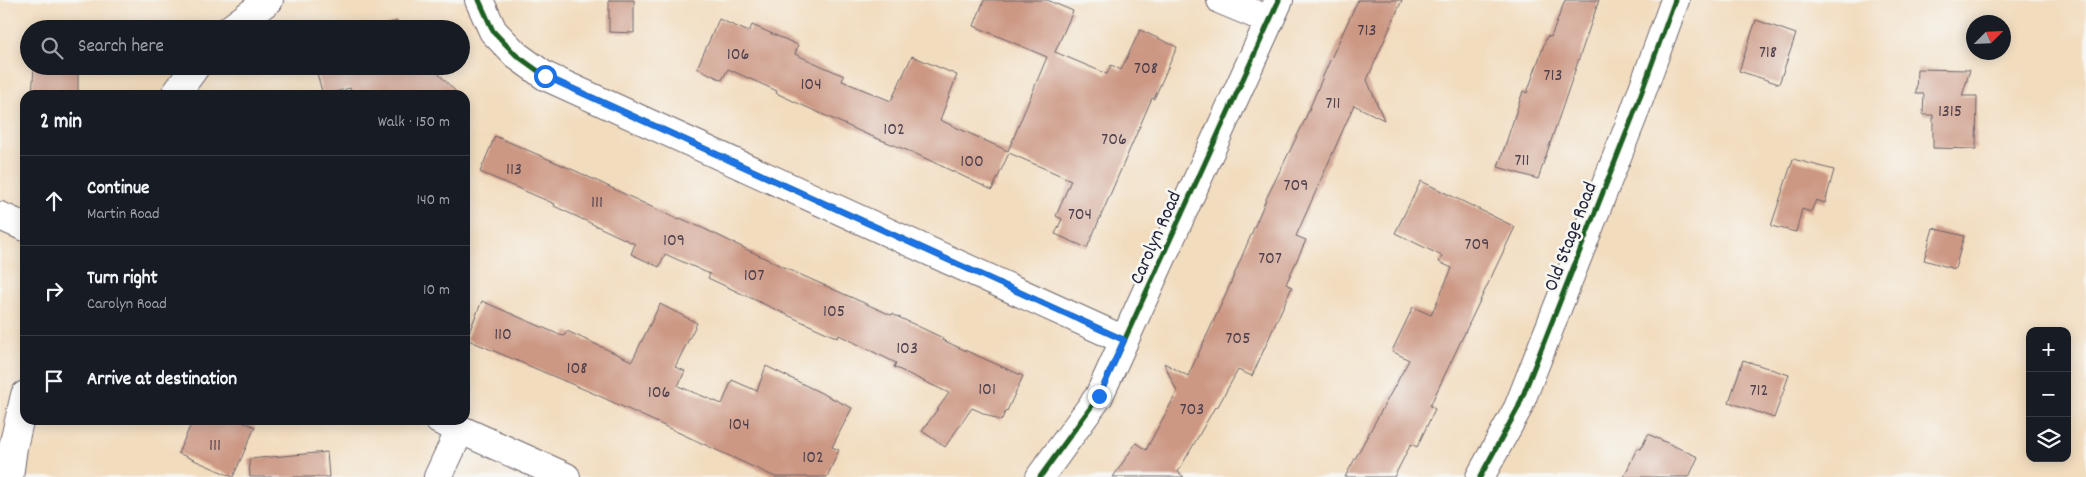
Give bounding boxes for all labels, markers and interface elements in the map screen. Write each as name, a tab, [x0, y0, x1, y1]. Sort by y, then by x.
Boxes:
north arrow	[1966, 15, 2011, 60]
house number: 713	[1358, 19, 1376, 44]
search box	[20, 20, 470, 75]
icon: search	[38, 34, 66, 62]
text: Search here	[78, 34, 164, 61]
house number: 718	[1759, 41, 1777, 66]
house number: 106	[727, 43, 749, 68]
house number: 708	[1134, 57, 1158, 82]
house number: 713	[1544, 64, 1562, 89]
route start	[534, 65, 557, 88]
house number: 104	[800, 73, 822, 98]
house number: 711	[1326, 92, 1340, 117]
house number: 1315	[1938, 100, 1962, 125]
text: 2 min	[40, 108, 82, 138]
text: Walk · 150 m	[378, 111, 450, 134]
house number: 102	[883, 118, 905, 143]
house number: 706	[1101, 128, 1127, 153]
house number: 711	[1515, 149, 1529, 174]
house number: 100	[960, 150, 984, 175]
house number: 113	[506, 158, 522, 183]
house number: 709	[1284, 174, 1308, 199]
text: Continue	[87, 176, 149, 203]
street label: Old Stage Road	[1538, 178, 1606, 296]
icon: ahead	[40, 187, 68, 215]
street label: Carolyn Road	[1124, 187, 1190, 289]
text: 140 m	[416, 189, 450, 212]
house number: 111	[591, 191, 603, 216]
text: Martin Road	[87, 203, 160, 226]
house number: 704	[1068, 203, 1092, 228]
house number: 109	[663, 229, 685, 254]
house number: 709	[1465, 233, 1489, 258]
house number: 707	[1258, 247, 1282, 272]
house number: 107	[744, 264, 764, 289]
text: Turn right	[87, 266, 158, 293]
icon: right	[40, 277, 68, 305]
text: 10 m	[423, 279, 450, 302]
text: Carolyn Road	[87, 293, 167, 316]
house number: 105	[823, 300, 845, 325]
house number: 110	[494, 323, 512, 348]
house number: 705	[1225, 327, 1251, 352]
map controls	[2026, 327, 2071, 462]
button: +	[2026, 327, 2071, 372]
house number: 103	[896, 337, 918, 362]
house number: 108	[567, 357, 587, 382]
icon: arrive	[40, 367, 68, 395]
text: Arrive at destination	[87, 367, 237, 394]
button: −	[2026, 372, 2071, 417]
house number: 101	[978, 378, 996, 403]
house number: 712	[1750, 379, 1768, 404]
house number: 106	[648, 381, 670, 406]
route end	[1088, 385, 1111, 408]
house number: 703	[1180, 398, 1204, 423]
house number: 104	[728, 413, 750, 438]
button: layers	[2026, 417, 2071, 462]
house number: 111	[209, 434, 221, 459]
house number: 102	[802, 446, 824, 471]

